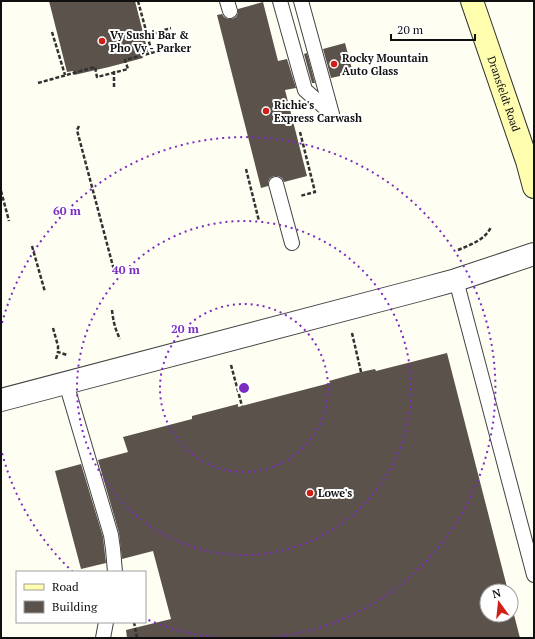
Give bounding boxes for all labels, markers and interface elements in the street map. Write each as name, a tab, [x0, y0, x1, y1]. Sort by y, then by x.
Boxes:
scale bar	[391, 16, 475, 42]
text: 20 m	[397, 22, 424, 37]
place label: Vy Sushi Bar & Pho Vy - Parker	[110, 28, 191, 55]
marker: Vy Sushi Bar & Pho Vy - Parker	[97, 36, 107, 46]
place label: Rocky Mountain Auto Glass	[342, 51, 428, 78]
street label: Dransfeldt Road	[484, 54, 523, 133]
marker: Rocky Mountain Auto Glass	[329, 59, 339, 69]
place label: Richie's Express Carwash	[274, 98, 362, 125]
marker: Richie's Express Carwash	[261, 106, 271, 116]
text: 60 m	[53, 203, 81, 218]
text: 40 m	[112, 262, 140, 277]
text: 20 m	[171, 321, 199, 336]
centre of rings	[237, 381, 251, 395]
place label: Lowe's	[318, 486, 352, 500]
marker: Lowe's	[305, 488, 315, 498]
legend	[16, 571, 146, 623]
text: Road	[52, 579, 79, 594]
north arrow	[479, 583, 519, 623]
text: N	[491, 585, 503, 601]
text: Building	[52, 599, 98, 614]

